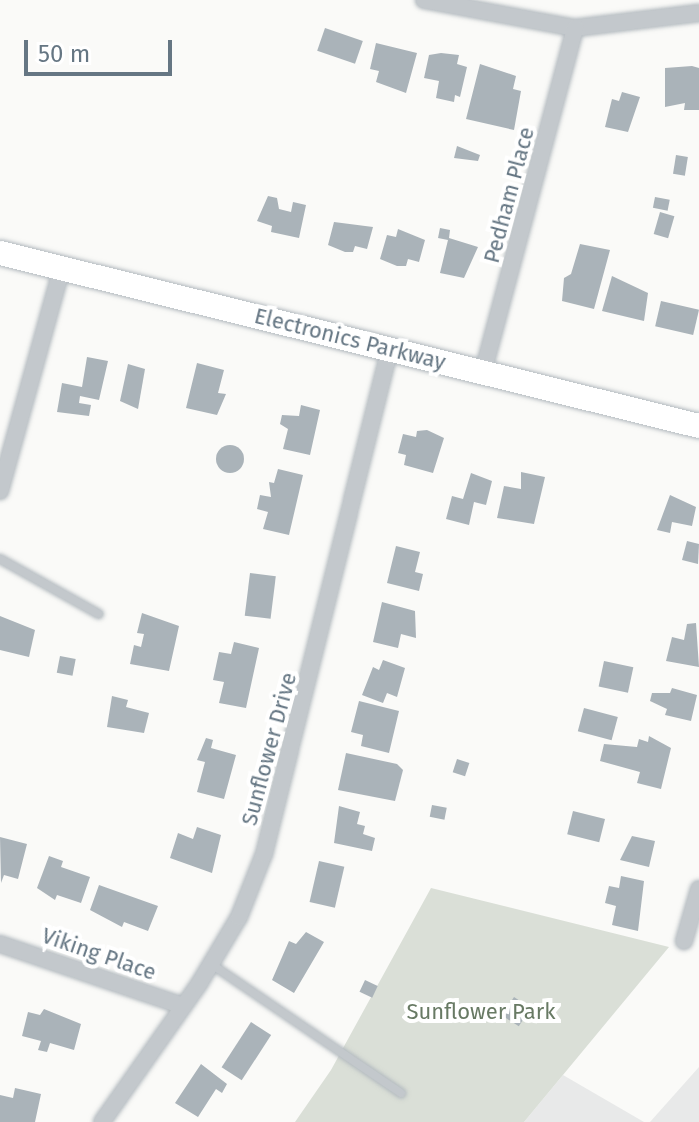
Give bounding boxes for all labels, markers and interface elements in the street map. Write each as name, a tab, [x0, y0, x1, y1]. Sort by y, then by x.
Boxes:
scale bar	[28, 24, 176, 74]
text: 50 m	[38, 40, 90, 68]
street label: Pedham Place	[478, 124, 540, 266]
street label: Electronics Parkway	[252, 302, 448, 376]
street label: Sunflower Drive	[236, 670, 302, 828]
street label: Viking Place	[38, 922, 160, 986]
park label: Sunflower Park	[407, 999, 555, 1025]

